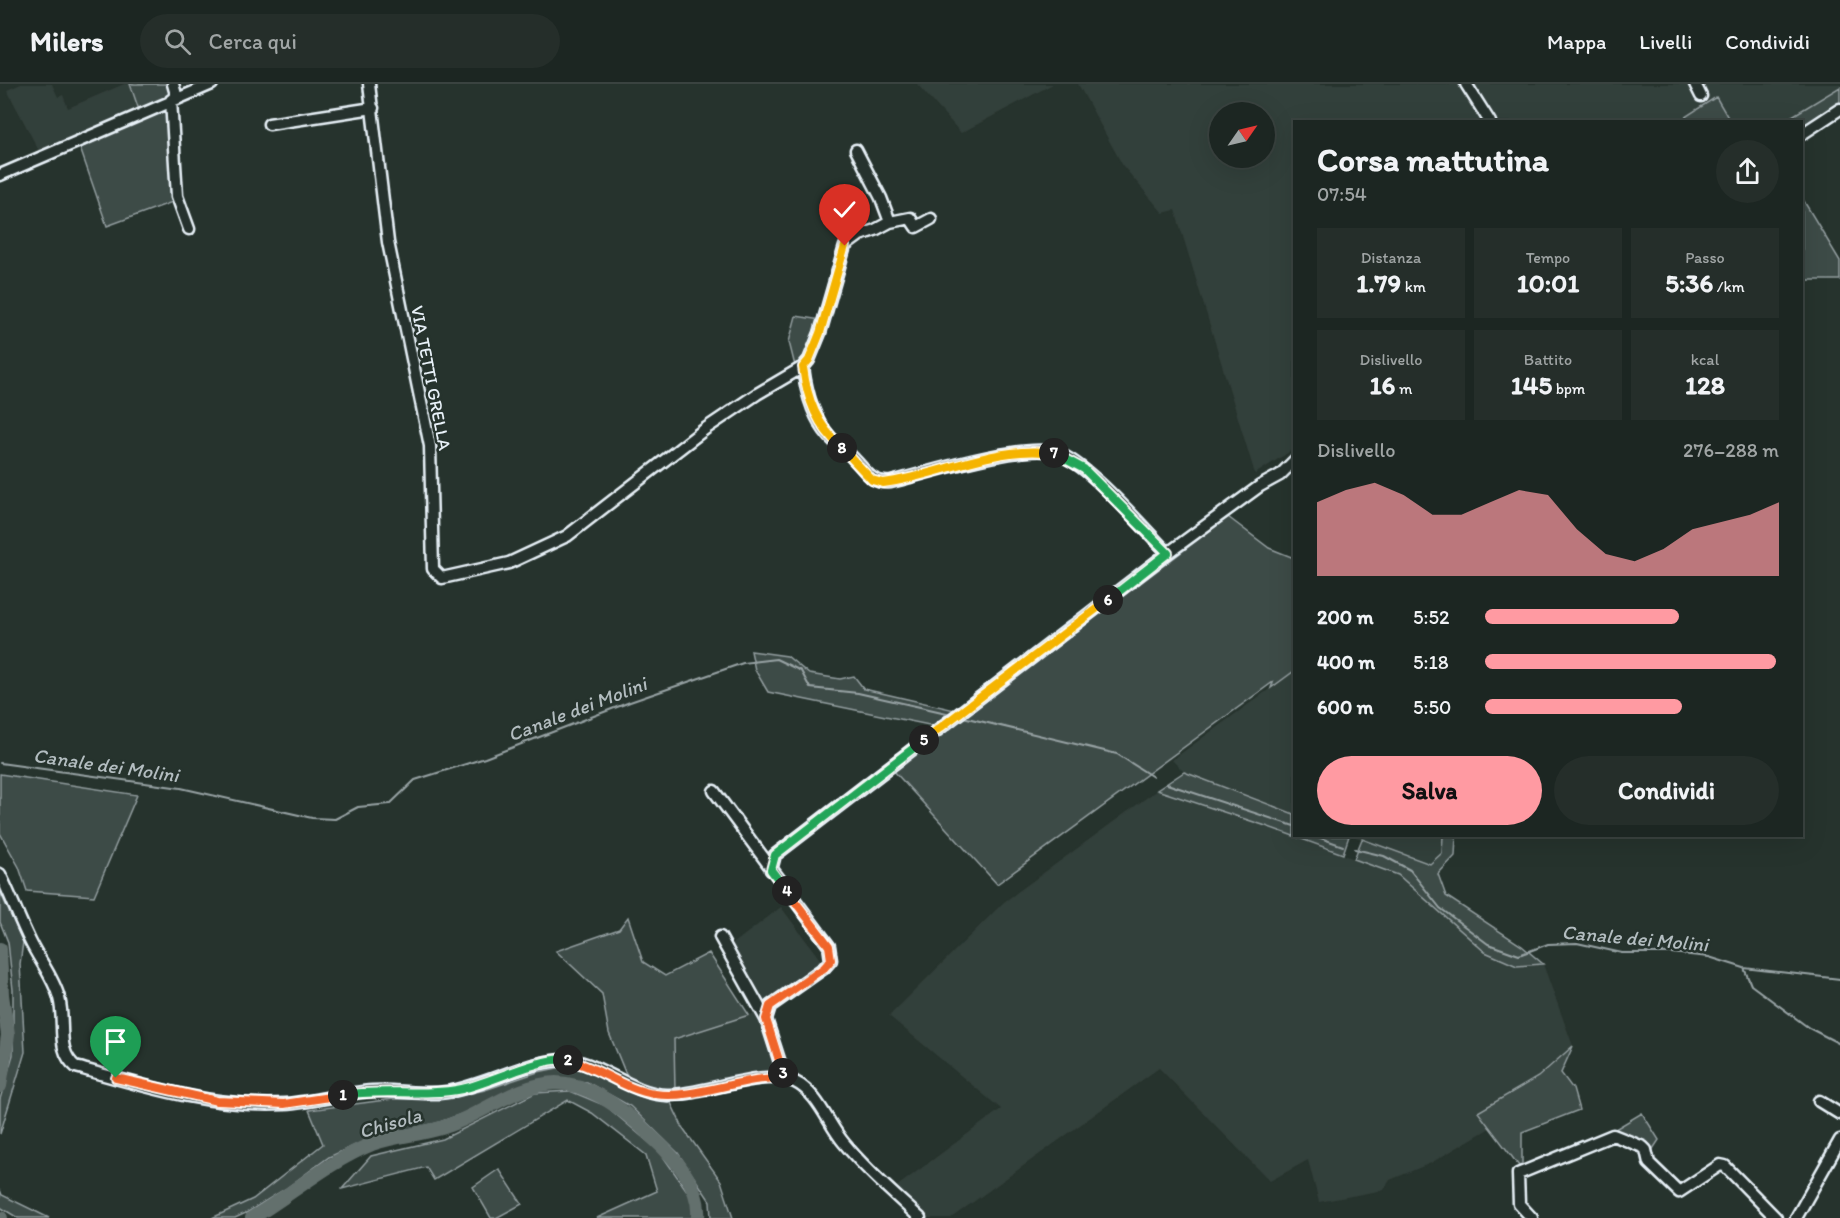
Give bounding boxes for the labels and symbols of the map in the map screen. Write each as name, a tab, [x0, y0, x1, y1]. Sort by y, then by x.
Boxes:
north arrow	[1209, 102, 1275, 168]
pin	[819, 184, 870, 246]
street label: VIA TETTI GRELLA	[406, 304, 456, 453]
pin: 8	[827, 433, 857, 463]
pin: 7	[1039, 438, 1069, 468]
pin: 6	[1093, 585, 1123, 615]
water label: Canale dei Molini	[504, 671, 652, 746]
pin: 5	[909, 725, 939, 755]
water label: Canale dei Molini	[32, 743, 182, 787]
pin: 4	[772, 876, 802, 906]
water label: Canale dei Molini	[1561, 920, 1711, 957]
pin	[90, 1016, 141, 1078]
pin: 2	[553, 1045, 583, 1075]
pin: 3	[768, 1058, 798, 1088]
pin: 1	[328, 1080, 358, 1110]
water label: Chisola	[356, 1102, 425, 1143]

